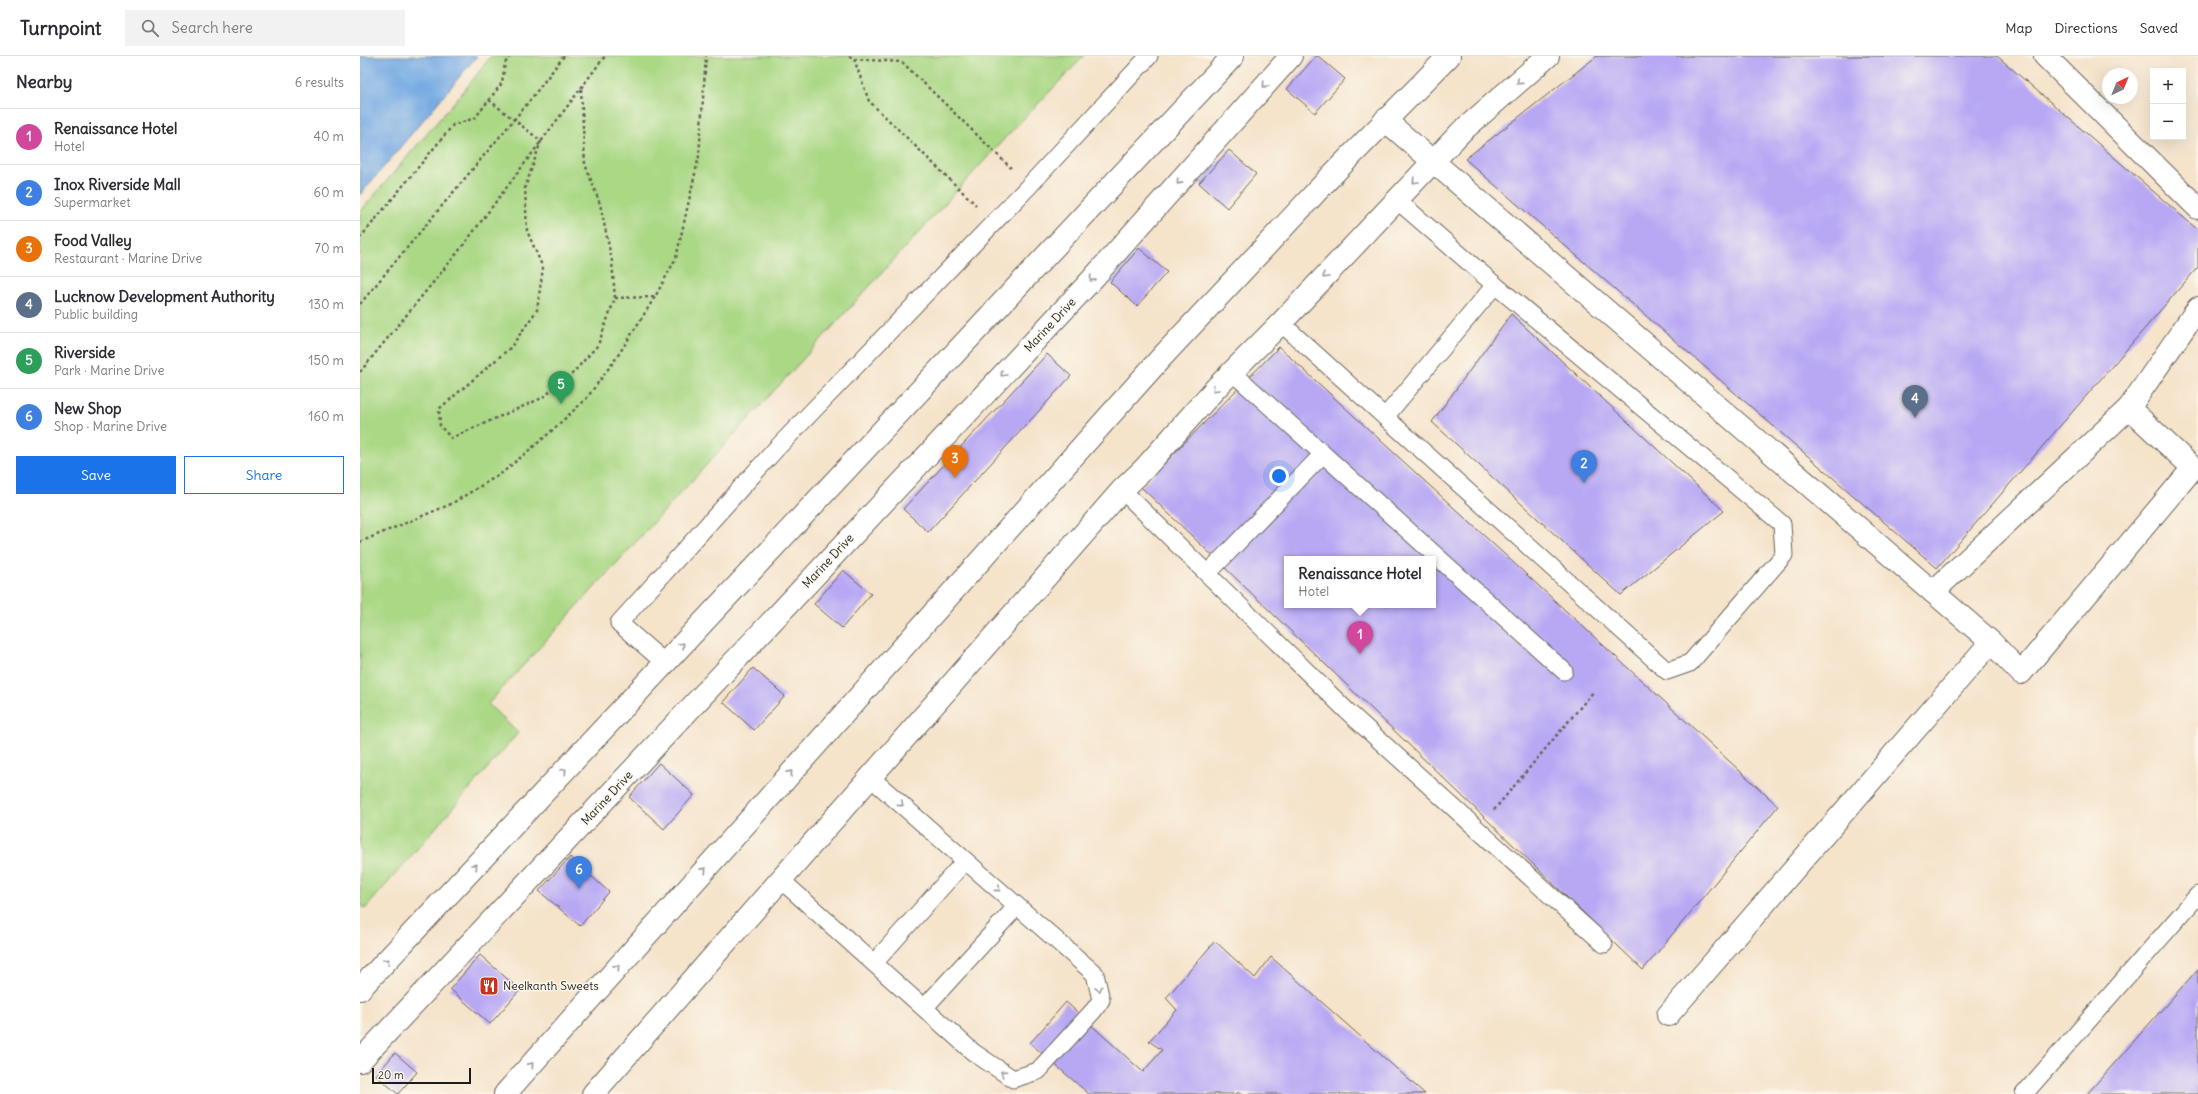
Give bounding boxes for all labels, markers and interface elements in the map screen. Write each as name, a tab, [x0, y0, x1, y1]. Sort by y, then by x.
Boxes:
search box	[125, 10, 405, 46]
text: Turnpoint	[20, 16, 101, 40]
icon: search	[139, 17, 161, 39]
text: Search here	[171, 18, 253, 37]
text: Map	[2005, 19, 2032, 37]
text: Directions	[2054, 19, 2118, 37]
text: Saved	[2140, 19, 2178, 37]
north arrow	[2102, 68, 2138, 104]
map controls	[2150, 68, 2186, 140]
button: +	[2150, 68, 2186, 104]
text: Nearby	[16, 71, 72, 93]
text: 6 results	[295, 74, 344, 91]
one-way arrow	[1516, 77, 1523, 84]
one-way arrow	[1263, 80, 1270, 88]
button: −	[2150, 104, 2186, 140]
text: Renaissance Hotel	[54, 119, 177, 138]
text: 1	[26, 128, 32, 145]
text: 40 m	[313, 128, 344, 145]
text: Hotel	[54, 138, 85, 155]
text: Inox Riverside Mall	[54, 175, 181, 194]
one-way arrow	[1412, 176, 1419, 184]
one-way arrow	[1176, 177, 1183, 185]
text: 2	[25, 184, 33, 201]
text: 60 m	[313, 184, 344, 201]
text: Supermarket	[54, 194, 131, 211]
text: Food Valley	[54, 231, 132, 250]
text: 3	[25, 240, 33, 257]
text: 70 m	[315, 240, 344, 257]
text: Restaurant · Marine Drive	[54, 250, 202, 267]
one-way arrow	[1323, 271, 1330, 279]
one-way arrow	[1089, 274, 1097, 282]
text: Lucknow Development Authority	[54, 287, 275, 306]
street label: Marine Drive	[1021, 294, 1079, 355]
text: 4	[25, 296, 33, 313]
text: 130 m	[308, 296, 344, 313]
text: Public building	[54, 306, 138, 323]
text: Riverside	[54, 343, 115, 362]
text: 5	[25, 352, 33, 369]
text: 150 m	[308, 352, 344, 369]
text: Park · Marine Drive	[54, 362, 164, 379]
one-way arrow	[1001, 369, 1008, 377]
pin: 5	[548, 371, 574, 404]
one-way arrow	[1212, 384, 1220, 392]
pin: 4	[1902, 385, 1928, 418]
text: New Shop	[54, 399, 122, 418]
text: 6	[25, 408, 33, 425]
text: 160 m	[308, 408, 344, 425]
text: Shop · Marine Drive	[54, 418, 167, 435]
pin: 3	[942, 445, 968, 478]
pin: 2	[1571, 450, 1597, 483]
button: Save	[16, 456, 176, 494]
button: Share	[184, 456, 344, 494]
your location	[1269, 466, 1289, 486]
street label: Marine Drive	[799, 530, 857, 591]
popup	[1284, 556, 1436, 608]
text: Renaissance Hotel	[1298, 564, 1422, 583]
text: Hotel	[1298, 583, 1329, 600]
pin: 1	[1347, 621, 1373, 654]
one-way arrow	[677, 642, 684, 650]
street label: Marine Drive	[578, 767, 636, 828]
one-way arrow	[559, 768, 567, 776]
one-way arrow	[786, 771, 793, 778]
one-way arrow	[896, 799, 903, 806]
pin: 6	[566, 856, 592, 889]
one-way arrow	[471, 863, 478, 871]
one-way arrow	[699, 868, 706, 875]
one-way arrow	[994, 885, 1001, 892]
one-way arrow	[382, 958, 389, 966]
one-way arrow	[613, 965, 620, 972]
restaurant icon: Neelkanth Sweets	[478, 975, 500, 997]
place label: Neelkanth Sweets	[503, 978, 599, 993]
one-way arrow	[1094, 986, 1102, 992]
one-way arrow	[526, 1062, 533, 1069]
scale bar	[372, 1066, 471, 1085]
text: 20 m	[378, 1068, 404, 1082]
one-way arrow	[1001, 1071, 1008, 1078]

